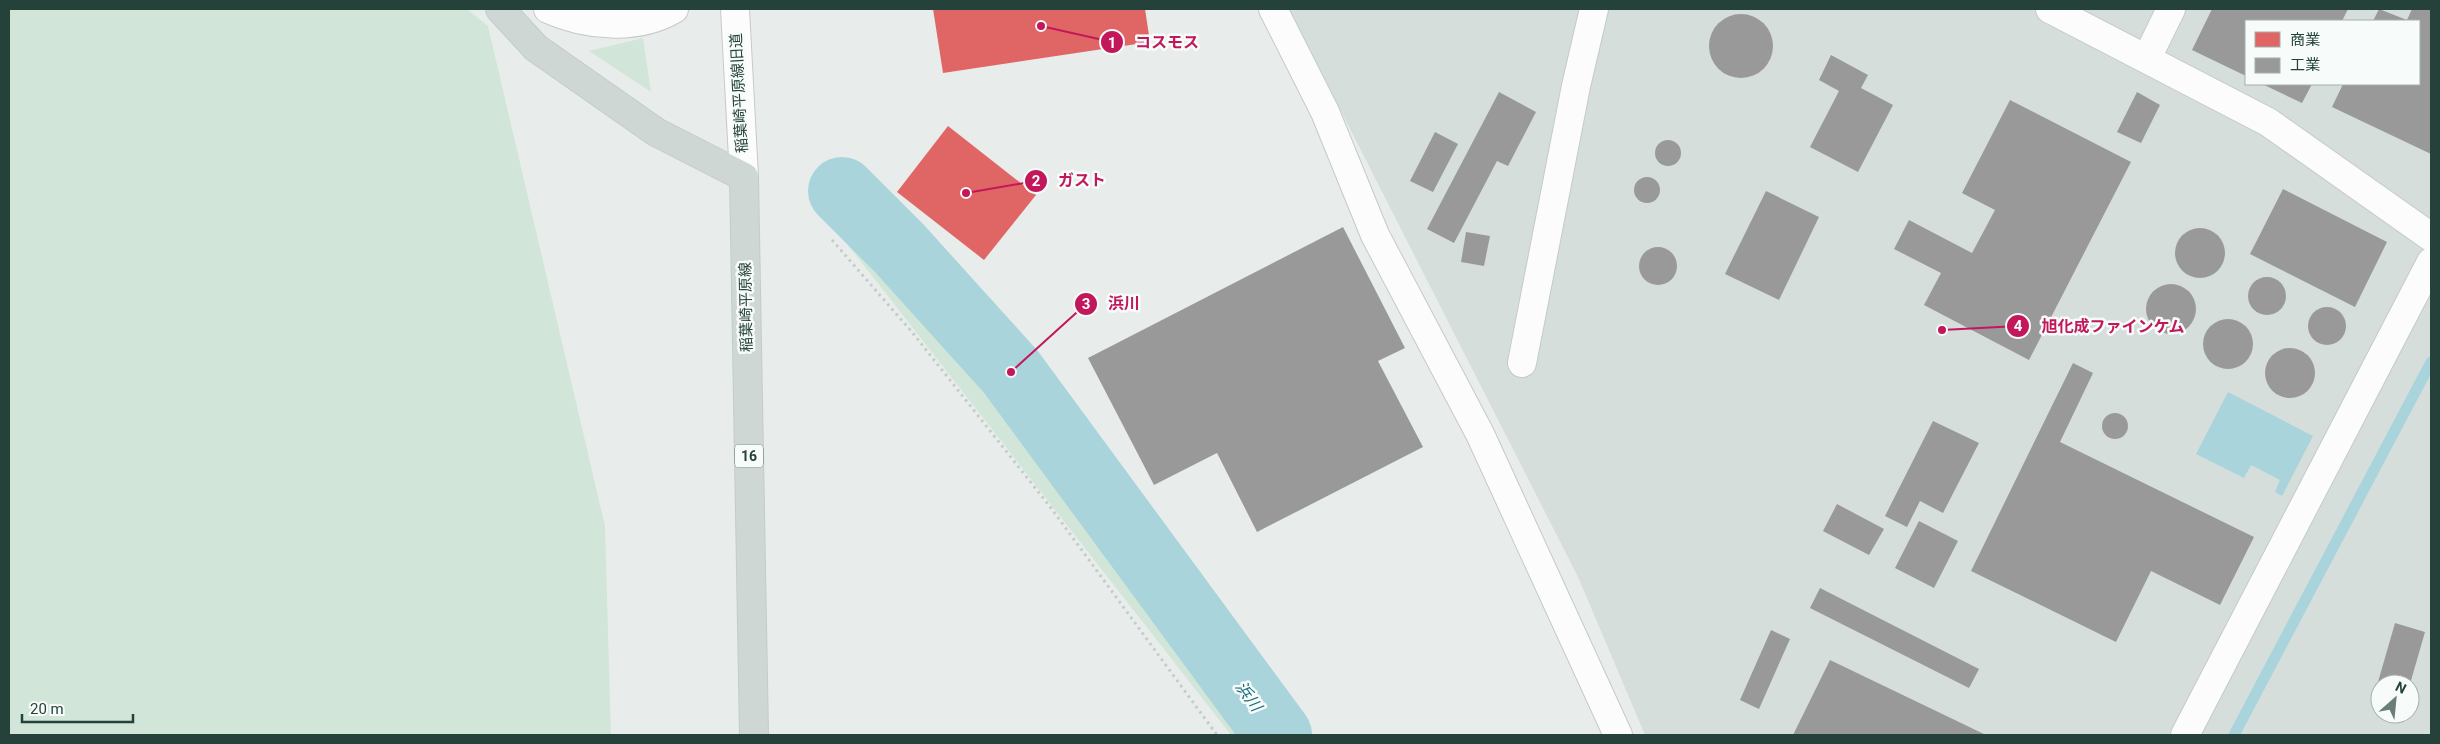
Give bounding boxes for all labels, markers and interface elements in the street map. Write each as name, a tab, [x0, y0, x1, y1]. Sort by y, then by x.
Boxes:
legend	[2245, 20, 2420, 85]
callout: コスモス	[1100, 27, 1209, 58]
text: 商業	[2290, 31, 2320, 49]
street label: 稲葉崎平原線旧道	[727, 33, 751, 153]
text: コスモス	[1135, 33, 1199, 52]
text: 1	[1108, 34, 1116, 52]
text: 工業	[2290, 56, 2320, 74]
callout: ガスト	[1023, 165, 1116, 196]
text: ガスト	[1058, 171, 1106, 190]
text: 2	[1032, 172, 1041, 190]
street label: 稲葉崎平原線	[736, 262, 756, 352]
callout: 浜川	[1073, 288, 1150, 319]
text: 浜川	[1108, 294, 1140, 313]
text: 3	[1082, 295, 1090, 313]
callout: 旭化成ファインケム	[2006, 311, 2195, 342]
text: 4	[2014, 317, 2023, 335]
text: 旭化成ファインケム	[2042, 317, 2184, 336]
road number: 16	[735, 444, 763, 468]
north arrow	[2370, 674, 2420, 724]
water label: 浜川	[1232, 678, 1267, 716]
text: N	[2393, 678, 2409, 697]
scale bar	[22, 692, 134, 724]
text: 20 m	[30, 700, 64, 718]

